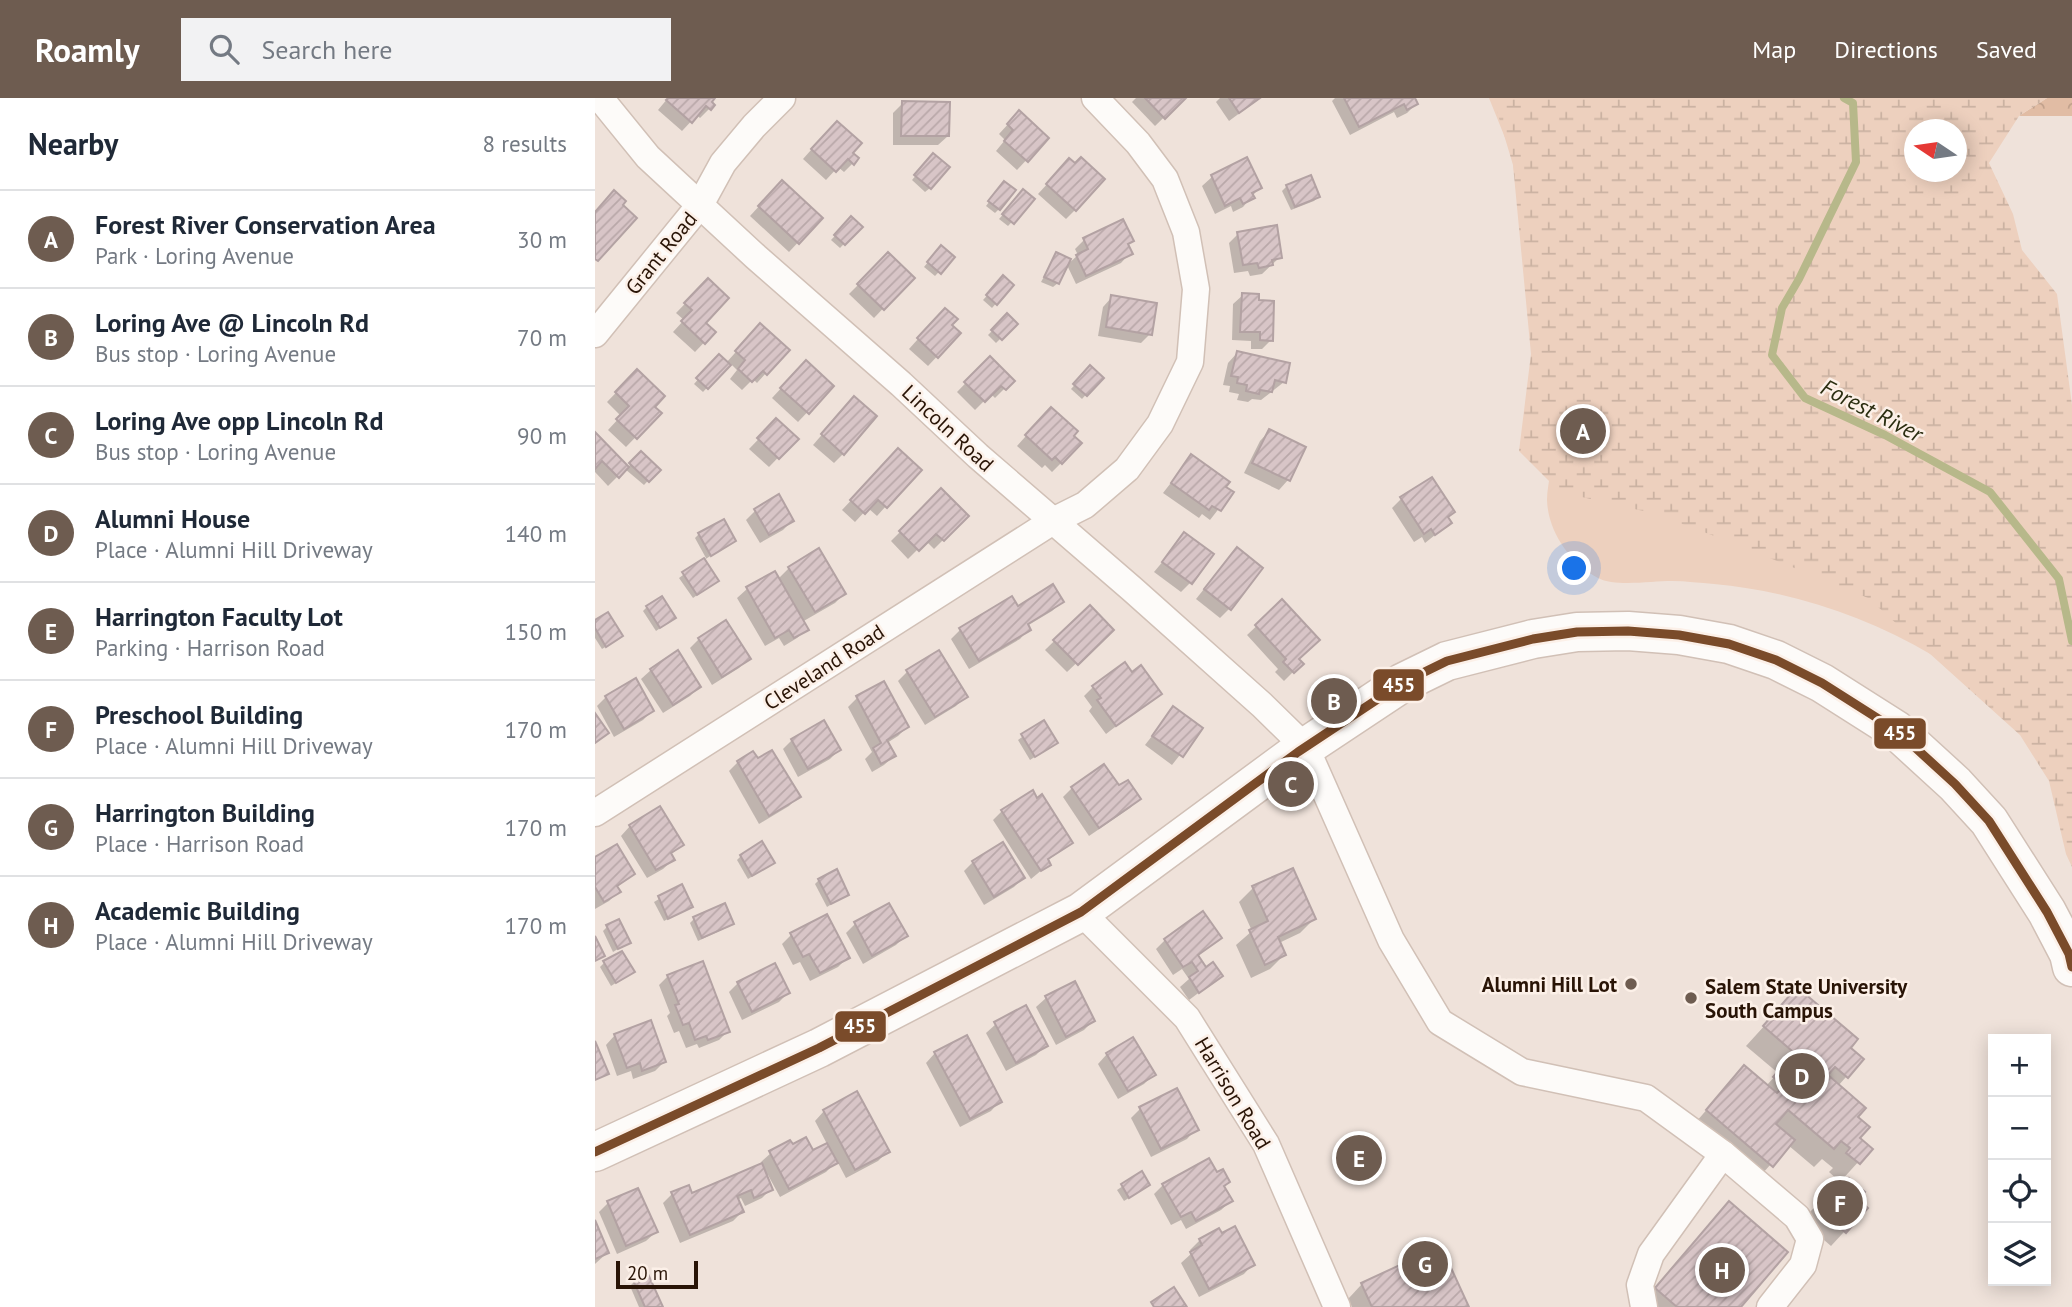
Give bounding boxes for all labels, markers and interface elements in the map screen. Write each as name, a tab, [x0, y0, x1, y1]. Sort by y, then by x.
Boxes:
search box	[181, 18, 671, 81]
text: Roamly	[35, 28, 139, 71]
icon: search	[205, 30, 243, 68]
text: Search here	[261, 33, 393, 66]
text: Map	[1752, 34, 1796, 65]
text: Directions	[1834, 34, 1938, 65]
text: Saved	[1976, 34, 2037, 65]
north arrow	[1904, 119, 1967, 182]
text: Nearby	[28, 124, 118, 163]
text: 8 results	[483, 129, 567, 158]
street label: Grant Road	[619, 206, 703, 300]
text: Forest River Conservation Area	[95, 208, 436, 241]
text: A	[44, 225, 58, 254]
text: 30 m	[517, 225, 567, 254]
text: Park · Loring Avenue	[95, 241, 294, 270]
text: Loring Ave @ Lincoln Rd	[95, 306, 369, 339]
text: B	[44, 323, 58, 352]
text: 70 m	[517, 323, 567, 352]
text: Bus stop · Loring Avenue	[95, 339, 336, 368]
water label: Forest River	[1816, 372, 1929, 449]
street label: Lincoln Road	[896, 379, 1000, 477]
text: Loring Ave opp Lincoln Rd	[95, 404, 383, 437]
pin: A	[1560, 405, 1606, 457]
text: C	[45, 421, 57, 450]
text: 90 m	[517, 421, 567, 450]
text: Bus stop · Loring Avenue	[95, 437, 336, 466]
text: Alumni House	[95, 502, 250, 535]
text: D	[44, 519, 58, 548]
text: 140 m	[505, 519, 567, 548]
text: Place · Alumni Hill Driveway	[95, 535, 373, 564]
your location	[1557, 551, 1591, 585]
text: Harrington Faculty Lot	[95, 600, 343, 633]
text: E	[45, 617, 57, 646]
text: 150 m	[505, 617, 567, 646]
street label: Cleveland Road	[759, 618, 889, 716]
text: Parking · Harrison Road	[95, 633, 325, 662]
line badge: 455	[1372, 668, 1425, 702]
text: 455	[1383, 673, 1415, 697]
pin: B	[1311, 675, 1357, 727]
text: Preschool Building	[95, 698, 303, 731]
text: F	[45, 715, 57, 744]
text: 170 m	[505, 715, 567, 744]
line badge: 455	[1873, 717, 1927, 750]
text: 455	[1884, 721, 1916, 745]
text: Place · Alumni Hill Driveway	[95, 731, 373, 760]
pin: C	[1268, 758, 1314, 810]
text: Harrington Building	[95, 796, 315, 829]
text: G	[44, 813, 58, 842]
text: 170 m	[505, 813, 567, 842]
text: Place · Harrison Road	[95, 829, 304, 858]
text: Academic Building	[95, 894, 300, 927]
text: H	[44, 911, 58, 940]
text: 170 m	[505, 911, 567, 940]
text: Place · Alumni Hill Driveway	[95, 927, 373, 956]
place label: Alumni Hill Lot	[1482, 971, 1618, 998]
place label: Salem State University South Campus	[1705, 973, 1908, 1024]
marker: Alumni Hill Lot	[1623, 976, 1639, 992]
marker: Salem State University South Campus	[1683, 990, 1699, 1006]
line badge: 455	[834, 1010, 887, 1043]
text: 455	[844, 1014, 876, 1038]
street label: Harrison Road	[1189, 1032, 1277, 1154]
map controls	[1988, 1034, 2051, 1286]
button: +	[1988, 1034, 2051, 1097]
pin: D	[1779, 1050, 1825, 1102]
button: −	[1988, 1097, 2051, 1160]
pin: E	[1336, 1132, 1382, 1184]
button: locate	[1988, 1160, 2051, 1223]
pin: F	[1817, 1177, 1863, 1229]
button: layers	[1988, 1223, 2051, 1286]
pin: G	[1402, 1238, 1448, 1290]
pin: H	[1699, 1244, 1745, 1296]
scale bar	[616, 1258, 698, 1290]
text: 20 m	[627, 1261, 668, 1285]

